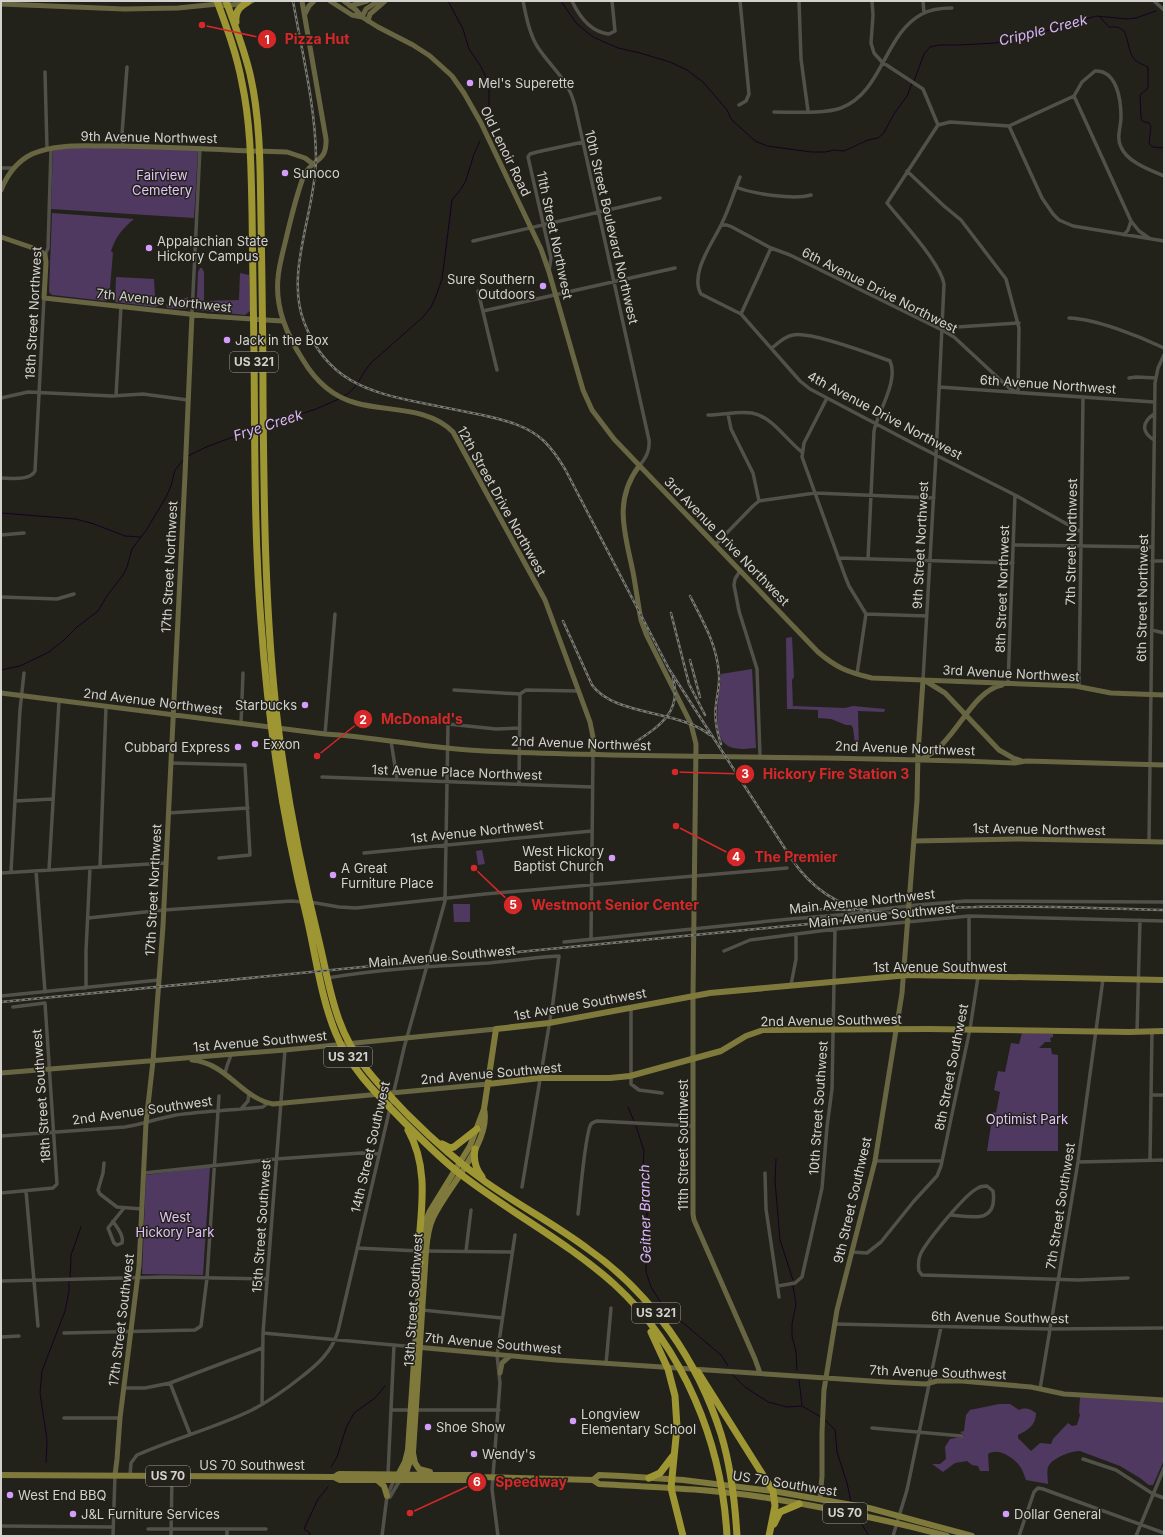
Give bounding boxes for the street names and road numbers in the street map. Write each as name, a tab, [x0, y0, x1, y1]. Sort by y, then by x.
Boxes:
street label: Old Lenoir Road	[477, 103, 535, 199]
street label: 9th Avenue Northwest	[80, 128, 218, 146]
street label: 10th Street Boulevard Northwest	[582, 128, 642, 326]
street label: 11th Street Northwest	[534, 170, 576, 300]
street label: 6th Avenue Drive Northwest	[799, 244, 961, 336]
street label: 18th Street Northwest	[22, 246, 44, 380]
street label: 7th Avenue Northwest	[96, 285, 232, 315]
road number: US 321	[230, 352, 278, 372]
street label: 4th Avenue Drive Northwest	[805, 367, 965, 463]
street label: 6th Avenue Northwest	[979, 371, 1117, 397]
street label: 12th Street Drive Northwest	[454, 423, 550, 579]
street label: 3rd Avenue Drive Northwest	[661, 473, 793, 609]
street label: 7th Street Northwest	[1062, 478, 1080, 606]
street label: 9th Street Northwest	[909, 481, 931, 609]
street label: 17th Street Northwest	[158, 501, 180, 633]
street label: 8th Street Northwest	[992, 525, 1012, 653]
street label: 6th Street Northwest	[1133, 534, 1151, 662]
street label: 3rd Avenue Northwest	[942, 661, 1080, 685]
street label: 2nd Avenue Northwest	[82, 685, 224, 717]
street label: 2nd Avenue Northwest	[511, 733, 651, 753]
street label: 2nd Avenue Northwest	[835, 738, 975, 758]
street label: 1st Avenue Place Northwest	[372, 761, 542, 783]
street label: 1st Avenue Northwest	[410, 816, 544, 846]
street label: 1st Avenue Northwest	[972, 820, 1106, 838]
street label: 17th Street Northwest	[142, 824, 164, 956]
street label: Main Avenue Northwest	[788, 885, 936, 917]
street label: Main Avenue Southwest	[808, 899, 956, 931]
street label: Main Avenue Southwest	[368, 942, 516, 970]
street label: 1st Avenue Southwest	[873, 959, 1007, 975]
street label: 1st Avenue Southwest	[513, 984, 647, 1024]
street label: 8th Street Southwest	[931, 1002, 971, 1132]
street label: 2nd Avenue Southwest	[760, 1011, 902, 1029]
street label: 1st Avenue Southwest	[192, 1027, 328, 1055]
street label: 18th Street Southwest	[28, 1029, 54, 1163]
street label: 10th Street Southwest	[805, 1040, 831, 1176]
road number: US 321	[324, 1047, 372, 1067]
street label: 2nd Avenue Southwest	[420, 1059, 562, 1087]
street label: 11th Street Southwest	[675, 1079, 691, 1211]
street label: 14th Street Southwest	[347, 1080, 393, 1214]
street label: 2nd Avenue Southwest	[71, 1092, 213, 1128]
street label: 9th Street Southwest	[830, 1135, 874, 1265]
street label: 7th Street Southwest	[1042, 1141, 1078, 1271]
street label: 15th Street Southwest	[248, 1159, 274, 1293]
street label: 13th Street Southwest	[400, 1233, 426, 1367]
street label: 17th Street Southwest	[105, 1253, 137, 1387]
road number: US 321	[632, 1303, 680, 1323]
street label: 6th Avenue Southwest	[931, 1308, 1069, 1326]
street label: 7th Avenue Southwest	[424, 1329, 562, 1357]
street label: 7th Avenue Southwest	[869, 1362, 1007, 1382]
street label: US 70 Southwest	[199, 1457, 305, 1473]
road number: US 70	[146, 1466, 190, 1486]
street label: US 70 Southwest	[732, 1467, 838, 1499]
road number: US 70	[823, 1503, 867, 1523]

